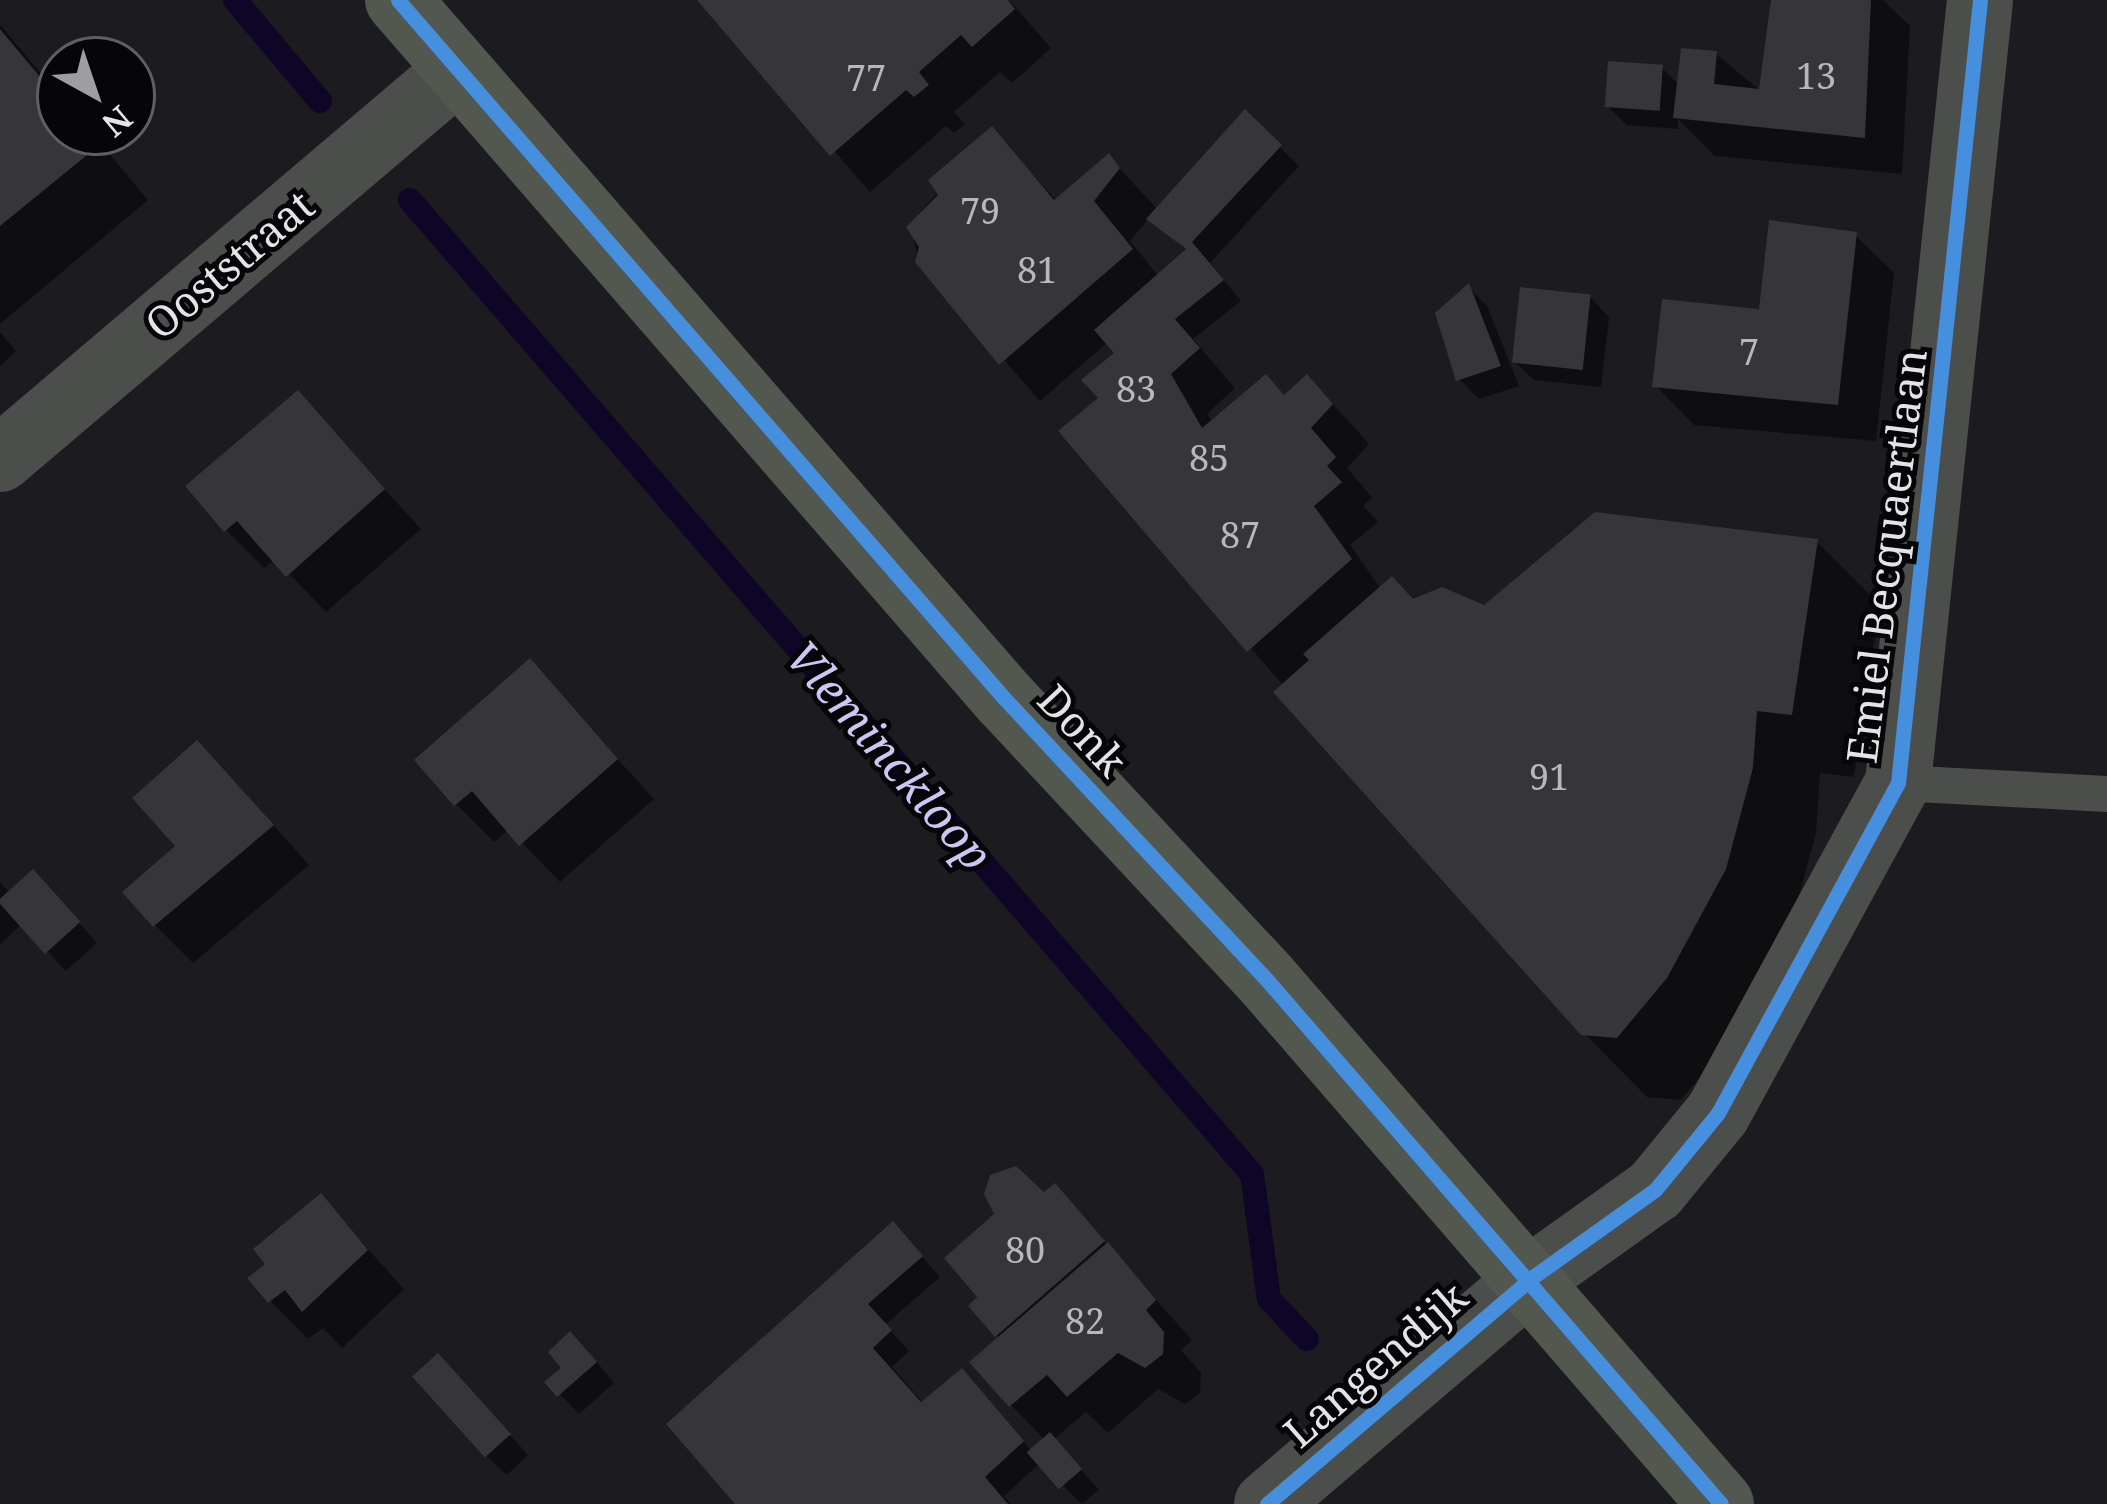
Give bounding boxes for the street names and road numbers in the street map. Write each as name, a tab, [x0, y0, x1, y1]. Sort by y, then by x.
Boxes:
street label: Ooststraat	[135, 179, 323, 349]
street label: Emiel Becquaertlaan	[1836, 346, 1936, 766]
street label: Donk	[1028, 674, 1138, 786]
street label: Langendijk	[1273, 1271, 1477, 1457]

